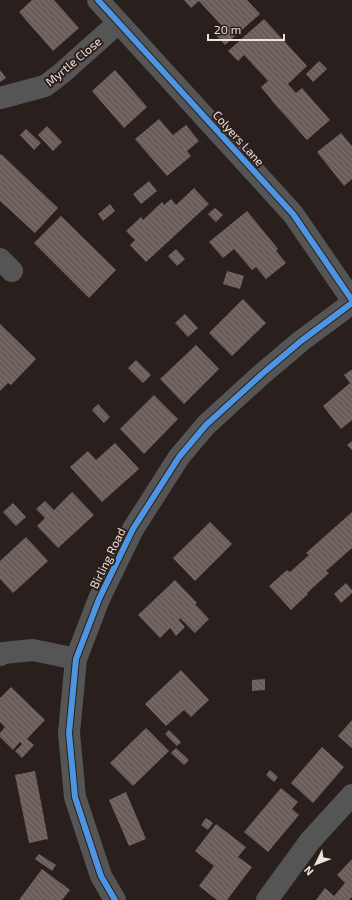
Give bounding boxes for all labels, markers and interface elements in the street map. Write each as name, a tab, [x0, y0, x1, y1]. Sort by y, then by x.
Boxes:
scale bar	[208, 16, 284, 42]
text: 20 m	[214, 22, 241, 36]
street label: Myrtle Close	[42, 34, 104, 88]
street label: Colyers Lane	[211, 108, 267, 168]
street label: Birling Road	[86, 525, 128, 591]
north arrow	[296, 844, 336, 884]
text: N	[301, 864, 316, 879]

